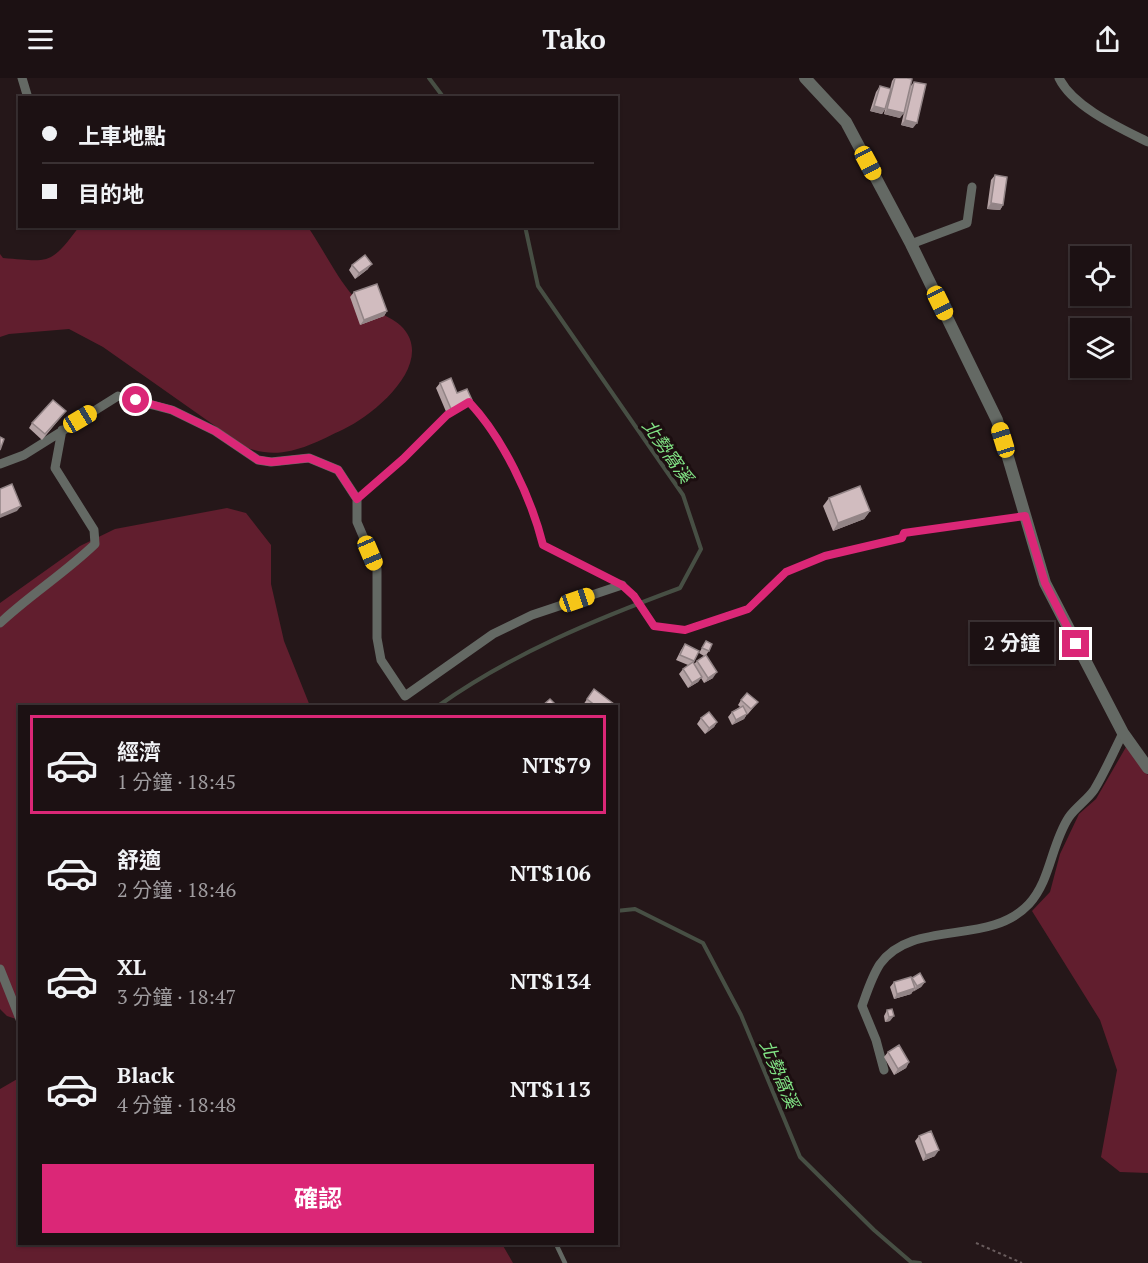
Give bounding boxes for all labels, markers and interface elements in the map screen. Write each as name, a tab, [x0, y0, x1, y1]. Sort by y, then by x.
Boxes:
text: Tako	[542, 21, 606, 57]
icon: menu	[24, 23, 57, 56]
icon: share	[1091, 23, 1124, 56]
text: 上車地點	[78, 121, 166, 150]
car	[852, 143, 884, 183]
text: 目的地	[78, 179, 144, 208]
map controls	[1070, 246, 1130, 378]
button: locate	[1070, 246, 1130, 306]
car	[924, 283, 956, 323]
button: layers	[1070, 318, 1130, 378]
route start	[122, 386, 149, 413]
car	[60, 402, 100, 436]
water label: 北勢窩溪	[638, 415, 700, 490]
car	[989, 420, 1017, 460]
car	[355, 533, 385, 573]
car	[557, 586, 597, 614]
callout: 2 分鐘	[971, 623, 1055, 665]
text: 2 分鐘	[984, 629, 1040, 656]
route end	[1062, 630, 1089, 657]
text: 經濟	[117, 737, 161, 766]
icon: car	[45, 738, 99, 792]
text: NT$79	[522, 750, 591, 779]
text: 1 分鐘 · 18:45	[117, 768, 236, 795]
text: 舒適	[117, 845, 161, 874]
icon: car	[45, 846, 99, 900]
text: NT$106	[510, 858, 591, 887]
text: 2 分鐘 · 18:46	[117, 876, 236, 903]
text: XL	[117, 952, 146, 981]
icon: car	[45, 954, 99, 1008]
text: NT$134	[510, 966, 591, 995]
text: 3 分鐘 · 18:47	[117, 983, 236, 1010]
water label: 北勢窩溪	[755, 1036, 806, 1115]
text: Black	[117, 1060, 174, 1089]
icon: car	[45, 1062, 99, 1116]
text: NT$113	[510, 1074, 591, 1103]
text: 4 分鐘 · 18:48	[117, 1091, 236, 1118]
button: 確認	[42, 1164, 594, 1233]

